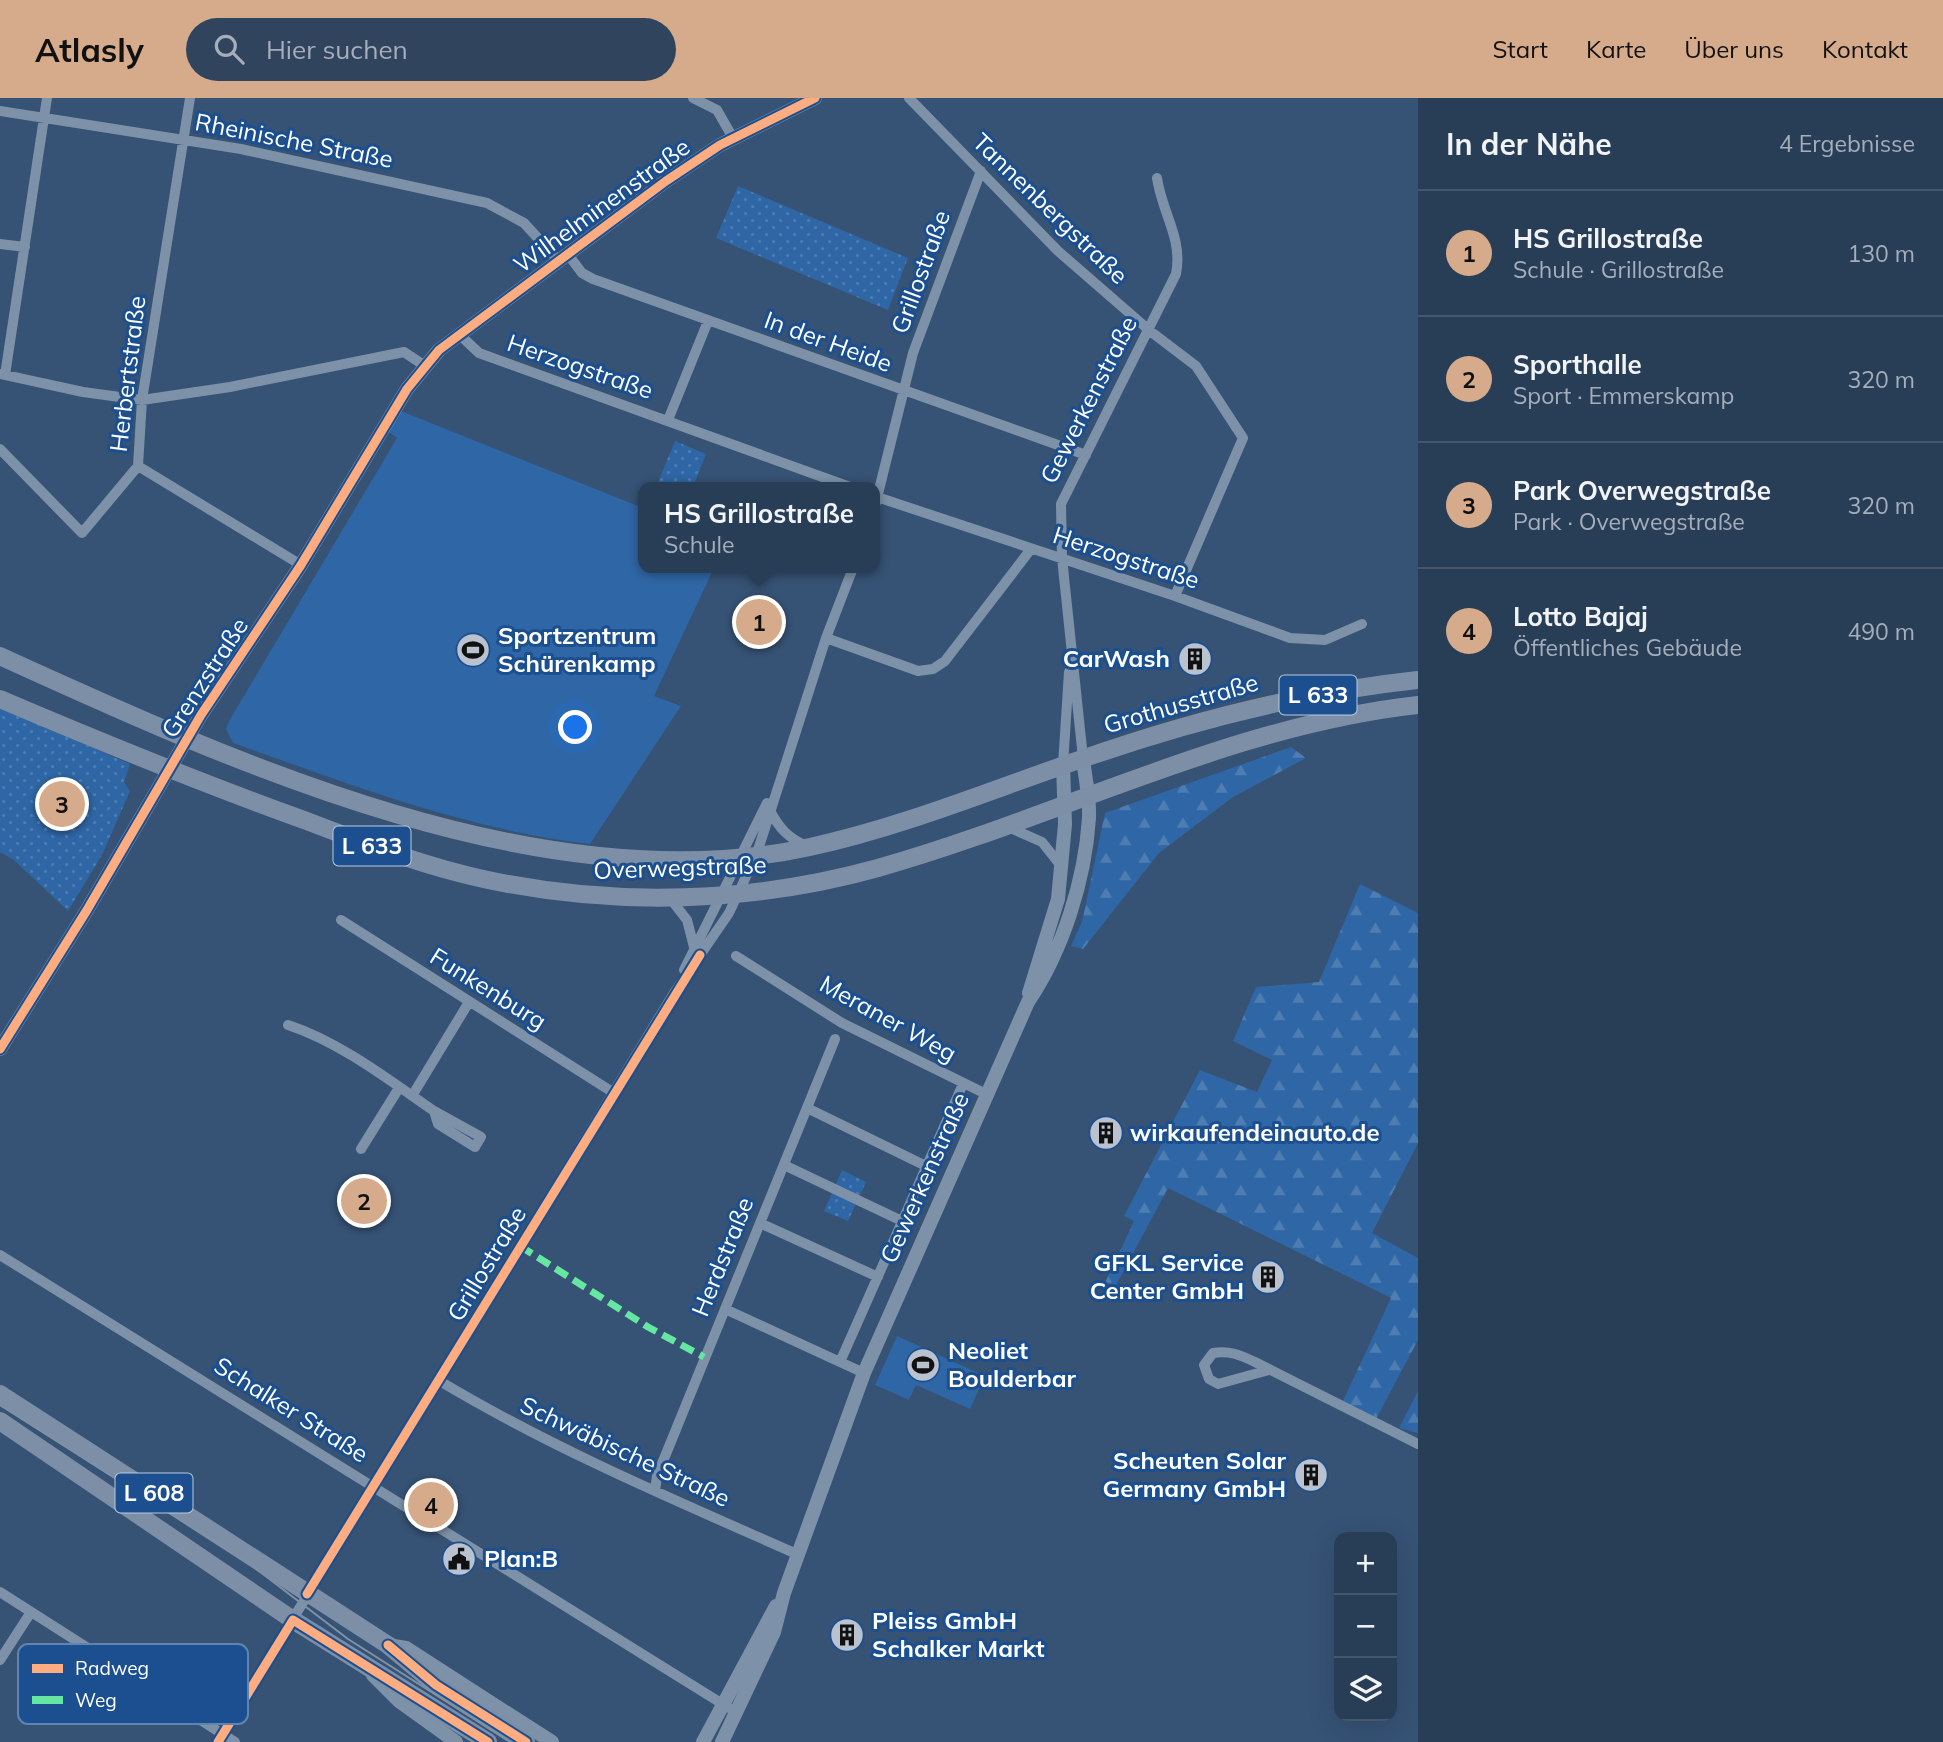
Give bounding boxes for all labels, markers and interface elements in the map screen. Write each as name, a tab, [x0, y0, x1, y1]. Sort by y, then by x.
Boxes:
search box	[186, 18, 676, 81]
text: Atlasly	[35, 29, 144, 70]
icon: search	[210, 30, 248, 68]
text: Hier suchen	[266, 33, 408, 66]
text: Start	[1492, 34, 1548, 64]
text: Karte	[1586, 34, 1646, 64]
text: Über uns	[1684, 34, 1784, 64]
text: Kontakt	[1822, 34, 1908, 64]
street label: Rheinische Straße	[193, 106, 396, 174]
text: In der Nähe	[1446, 125, 1612, 163]
street label: Tannenbergstraße	[967, 127, 1135, 290]
text: 4 Ergebnisse	[1779, 129, 1915, 158]
street label: Wilhelminenstraße	[507, 131, 695, 279]
street label: Grillostraße	[884, 206, 956, 337]
text: HS Grillostraße	[1513, 222, 1703, 255]
text: 1	[1462, 239, 1476, 268]
text: 130 m	[1847, 239, 1915, 268]
text: Schule · Grillostraße	[1513, 255, 1724, 284]
street label: Herbertstraße	[103, 294, 151, 454]
street label: In der Heide	[760, 304, 896, 378]
street label: Gewerkenstraße	[1033, 311, 1143, 488]
street label: Herzogstraße	[504, 327, 657, 405]
text: Sporthalle	[1513, 348, 1642, 381]
text: 2	[1462, 365, 1476, 394]
text: 320 m	[1847, 365, 1915, 394]
text: Sport · Emmerskamp	[1513, 381, 1734, 410]
text: Park Overwegstraße	[1513, 474, 1771, 507]
popup	[638, 482, 880, 573]
text: 3	[1462, 491, 1476, 520]
text: 320 m	[1847, 491, 1915, 520]
text: HS Grillostraße	[664, 497, 854, 530]
text: Park · Overwegstraße	[1513, 507, 1745, 536]
street label: Herzogstraße	[1049, 519, 1203, 595]
text: Schule	[664, 530, 734, 559]
pin: 1	[736, 596, 782, 648]
text: Lotto Bajaj	[1513, 600, 1648, 633]
street label: Grenzstraße	[154, 612, 254, 743]
text: 4	[1462, 617, 1476, 646]
text: 490 m	[1847, 617, 1915, 646]
place label: Sportzentrum Schürenkamp	[498, 620, 656, 678]
sports icon: Sportzentrum Schürenkamp	[454, 631, 492, 669]
text: Öffentliches Gebäude	[1513, 633, 1742, 662]
building icon: CarWash	[1176, 640, 1214, 678]
place label: CarWash	[1063, 643, 1170, 673]
street label: Grothusstraße	[1100, 667, 1261, 739]
road number: L 633	[1280, 676, 1356, 715]
your location	[558, 710, 592, 744]
pin: 3	[39, 778, 85, 830]
road number: L 633	[334, 826, 410, 866]
street label: Overwegstraße	[593, 849, 767, 885]
street label: Funkenburg	[425, 941, 552, 1036]
street label: Meraner Weg	[815, 968, 962, 1068]
street label: Gewerkenstraße	[873, 1088, 975, 1268]
building icon: wirkaufendeinauto.de	[1087, 1114, 1125, 1152]
place label: wirkaufendeinauto.de	[1130, 1117, 1380, 1147]
pin: 2	[341, 1175, 387, 1227]
street label: Herdstraße	[685, 1193, 760, 1321]
street label: Grillostraße	[440, 1201, 532, 1326]
place label: GFKL Service Center GmbH	[1090, 1247, 1244, 1305]
building icon: GFKL Service Center GmbH	[1249, 1258, 1287, 1296]
place label: Neoliet Boulderbar	[948, 1335, 1077, 1393]
sports icon: Neoliet Boulderbar	[904, 1346, 942, 1384]
street label: Schalker Straße	[209, 1350, 374, 1468]
street label: Schwäbische Straße	[516, 1389, 735, 1513]
place label: Scheuten Solar Germany GmbH	[1102, 1445, 1287, 1503]
building icon: Scheuten Solar Germany GmbH	[1292, 1456, 1330, 1494]
road number: L 608	[116, 1474, 192, 1512]
pin: 4	[408, 1479, 454, 1531]
map controls	[1334, 1532, 1397, 1721]
button: +	[1334, 1532, 1397, 1595]
public building icon: Plan:B	[440, 1540, 478, 1578]
place label: Plan:B	[484, 1543, 558, 1573]
button: −	[1334, 1595, 1397, 1658]
place label: Pleiss GmbH Schalker Markt	[872, 1605, 1045, 1663]
building icon: Pleiss GmbH Schalker Markt	[828, 1616, 866, 1654]
legend	[18, 1644, 248, 1724]
text: Radweg	[75, 1656, 149, 1680]
button: layers	[1334, 1658, 1397, 1721]
text: Weg	[75, 1688, 117, 1712]

